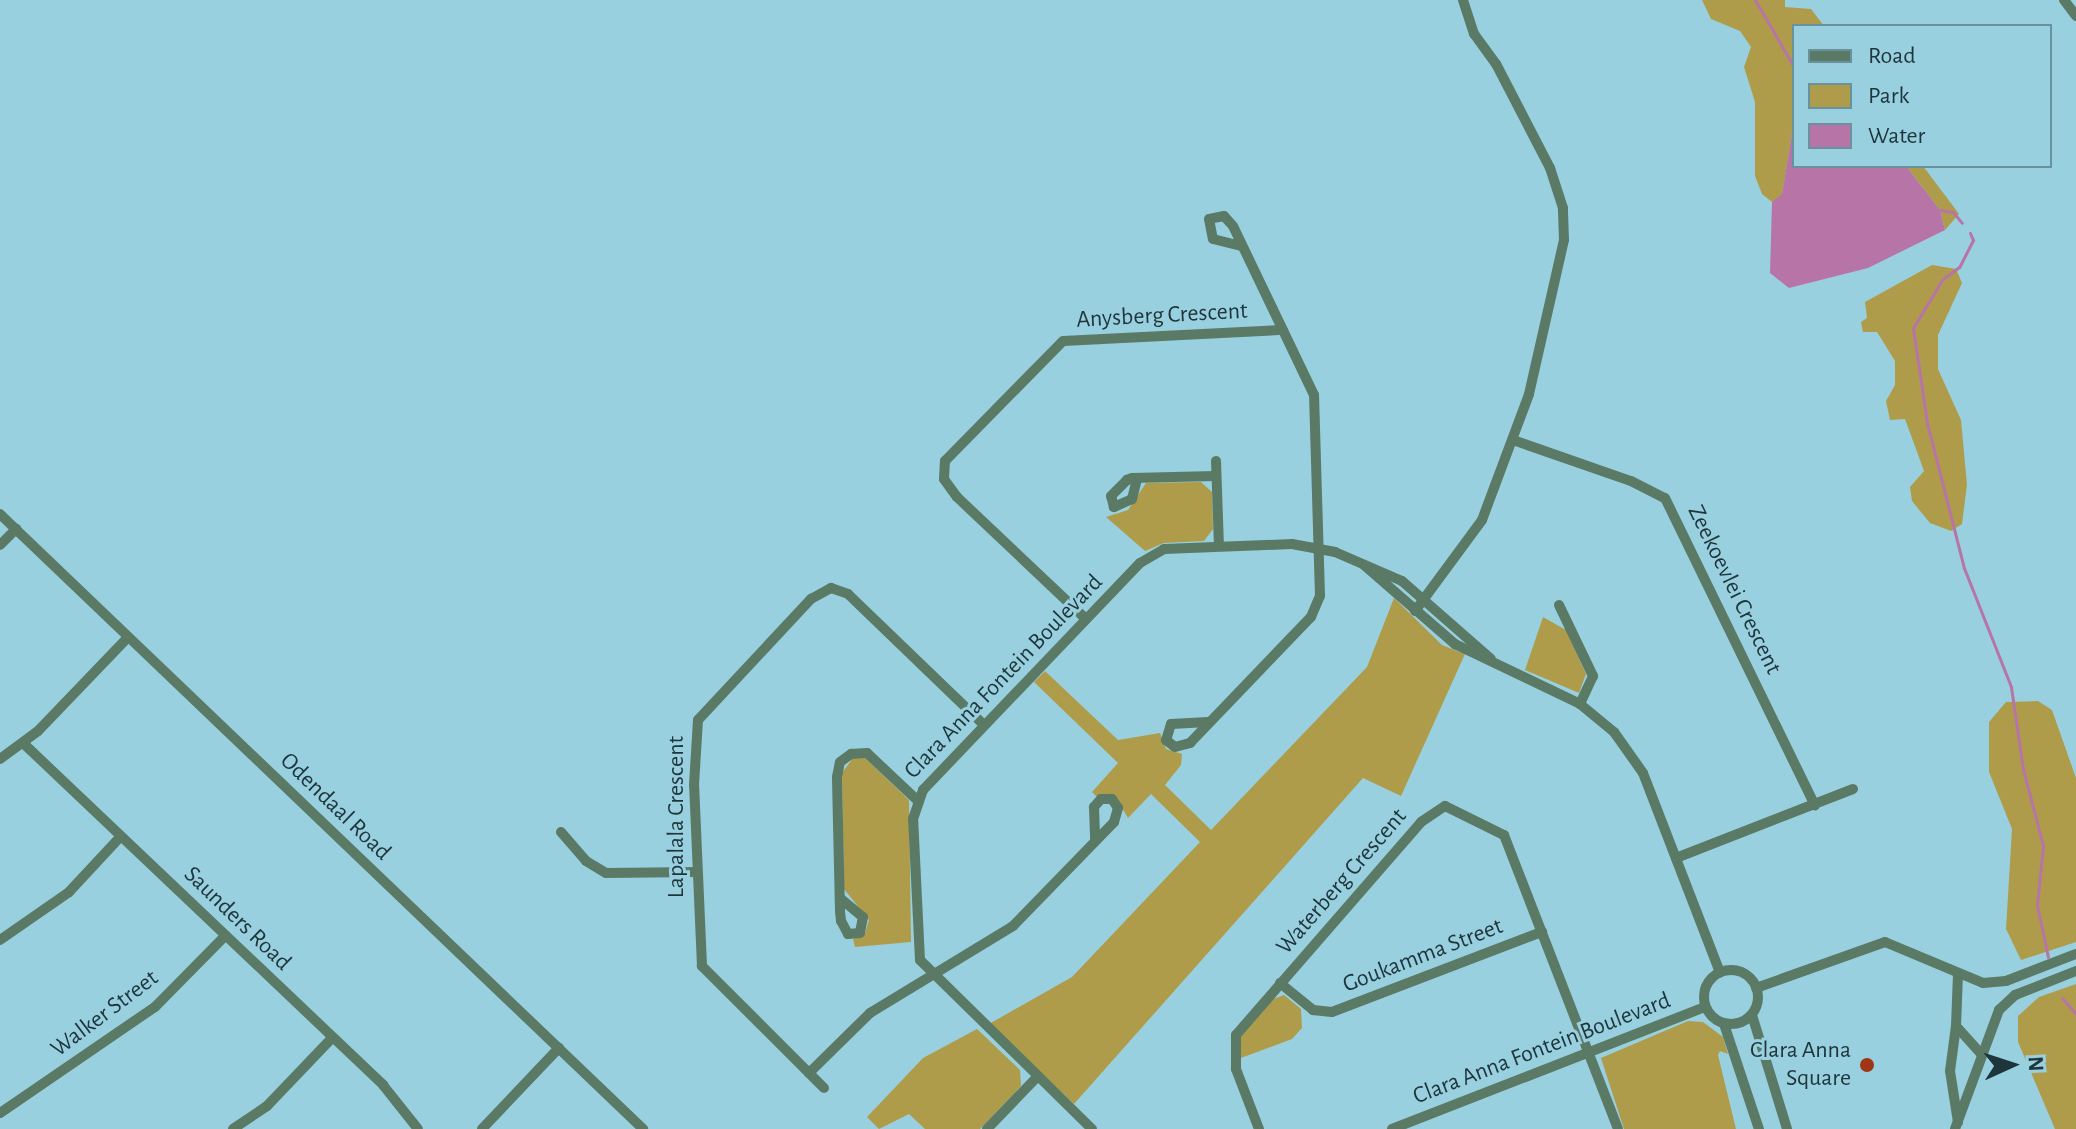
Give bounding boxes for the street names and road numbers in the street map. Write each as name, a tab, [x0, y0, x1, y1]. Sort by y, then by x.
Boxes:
street label: Anysberg Crescent	[1076, 297, 1248, 335]
street label: Zeekoevlei Crescent	[1681, 501, 1787, 679]
street label: Clara Anna Fontein Boulevard	[899, 569, 1109, 785]
street label: Lapalala Crescent	[663, 736, 691, 898]
street label: Odendaal Road	[273, 747, 397, 867]
street label: Waterberg Crescent	[1271, 803, 1413, 961]
street label: Saunders Road	[177, 861, 297, 977]
street label: Goukamma Street	[1339, 912, 1507, 1000]
street label: Walker Street	[46, 964, 164, 1064]
street label: Clara Anna Fontein Boulevard	[1409, 987, 1675, 1111]

